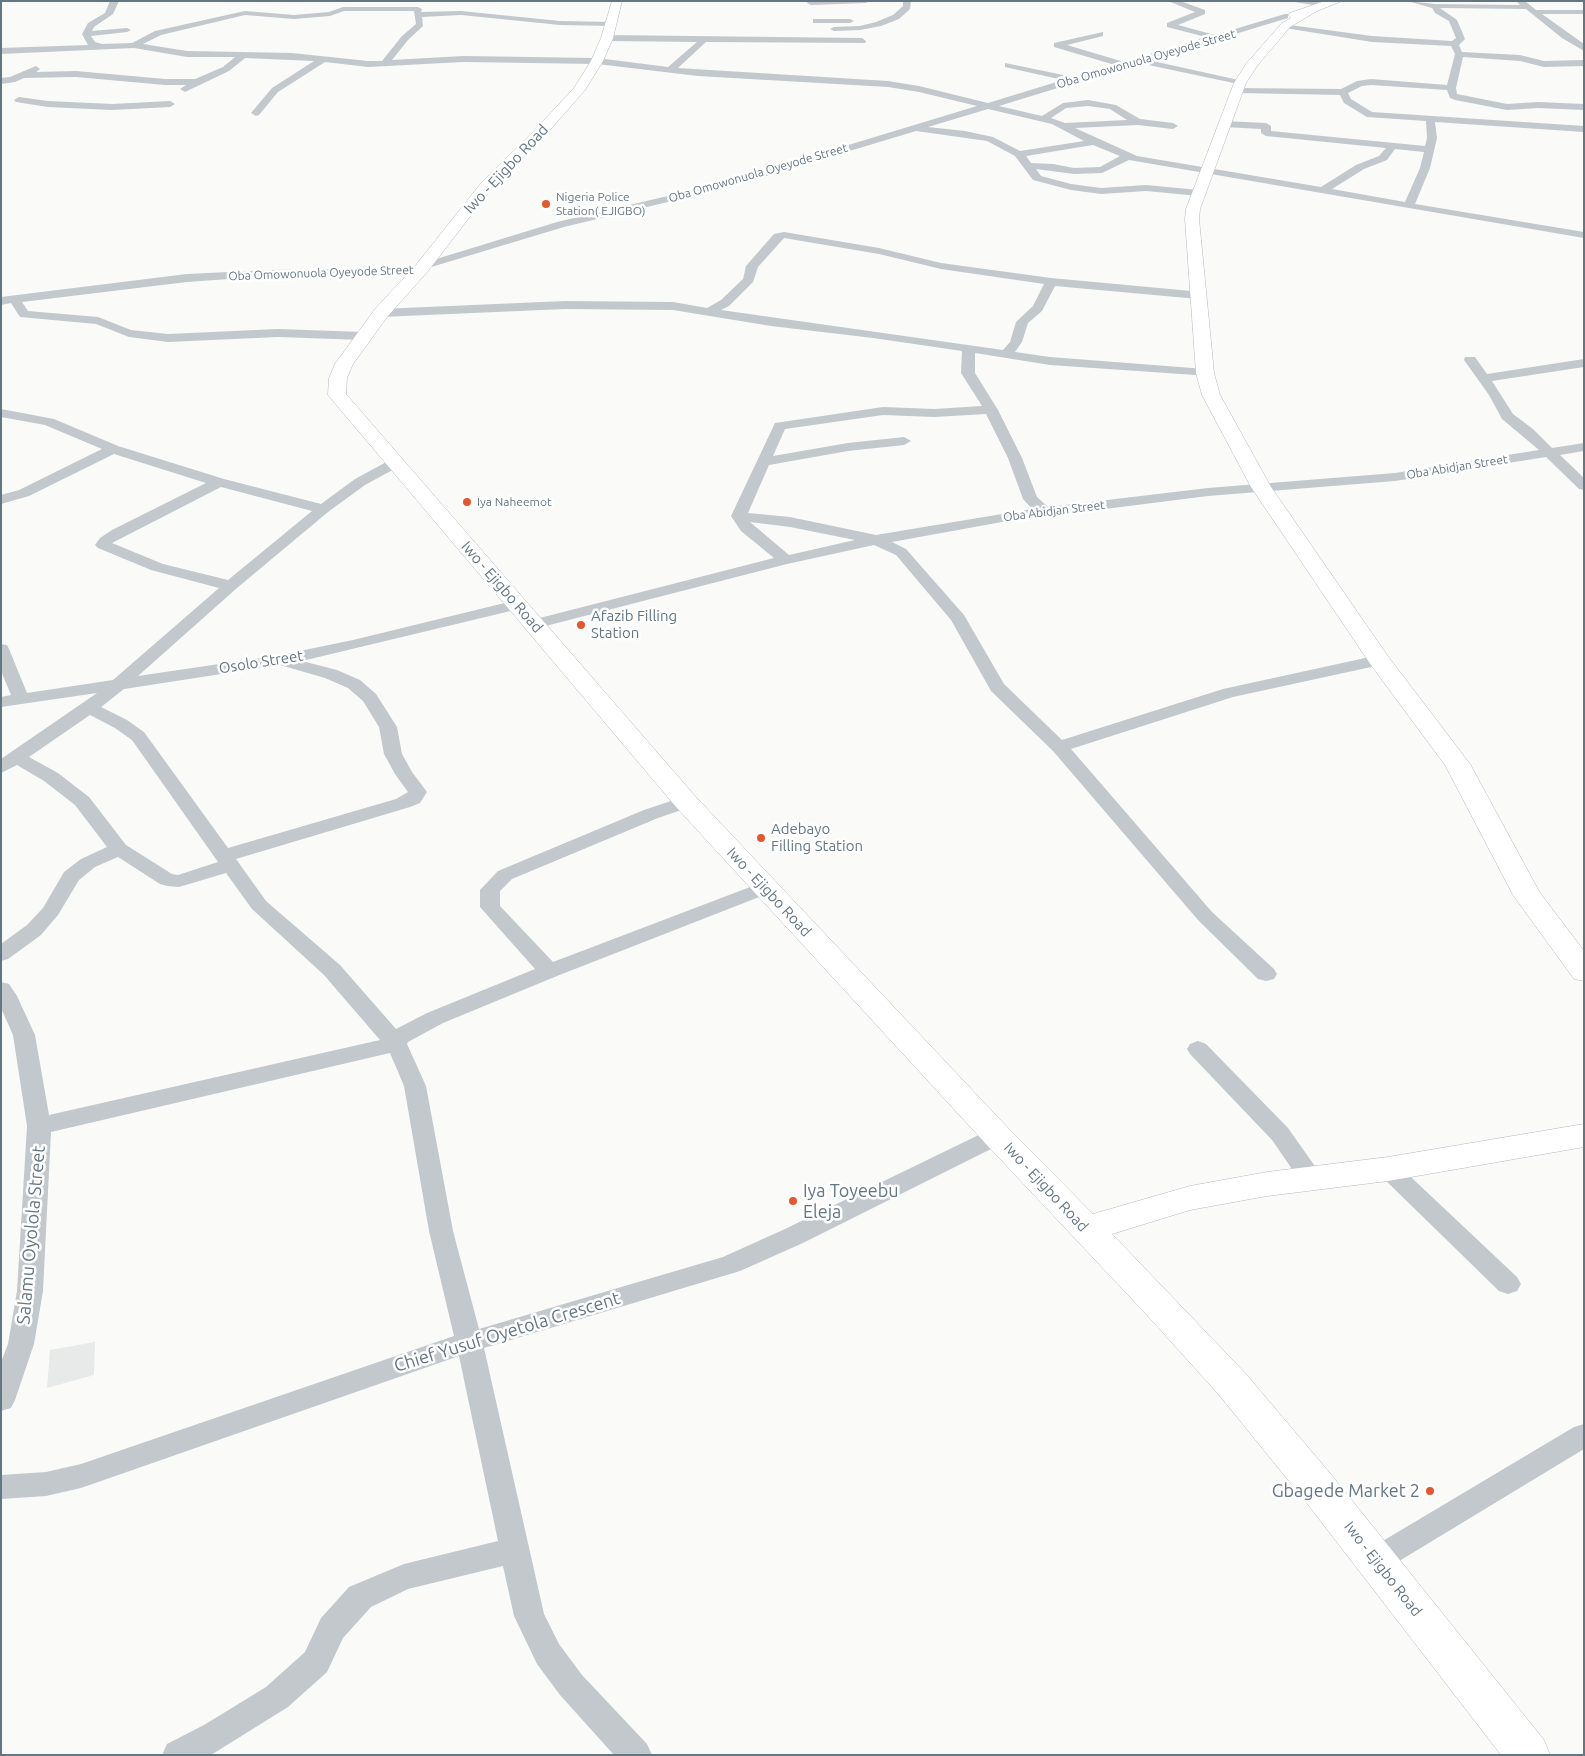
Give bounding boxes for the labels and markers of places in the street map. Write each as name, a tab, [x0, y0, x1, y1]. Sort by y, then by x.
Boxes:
place label: Nigeria Police Station( EJIGBO)	[556, 190, 646, 218]
marker: Nigeria Police Station( EJIGBO)	[540, 198, 552, 210]
place label: Iya Naheemot	[477, 495, 552, 509]
marker: Iya Naheemot	[461, 496, 473, 508]
place label: Afazib Filling Station	[591, 607, 677, 642]
marker: Afazib Filling Station	[575, 619, 587, 631]
place label: Adebayo Filling Station	[771, 820, 863, 855]
marker: Adebayo Filling Station	[755, 832, 767, 844]
place label: Iya Toyeebu Eleja	[803, 1180, 899, 1222]
marker: Iya Toyeebu Eleja	[787, 1195, 799, 1207]
place label: Gbagede Market 2	[1272, 1480, 1420, 1502]
marker: Gbagede Market 2	[1424, 1485, 1436, 1497]

